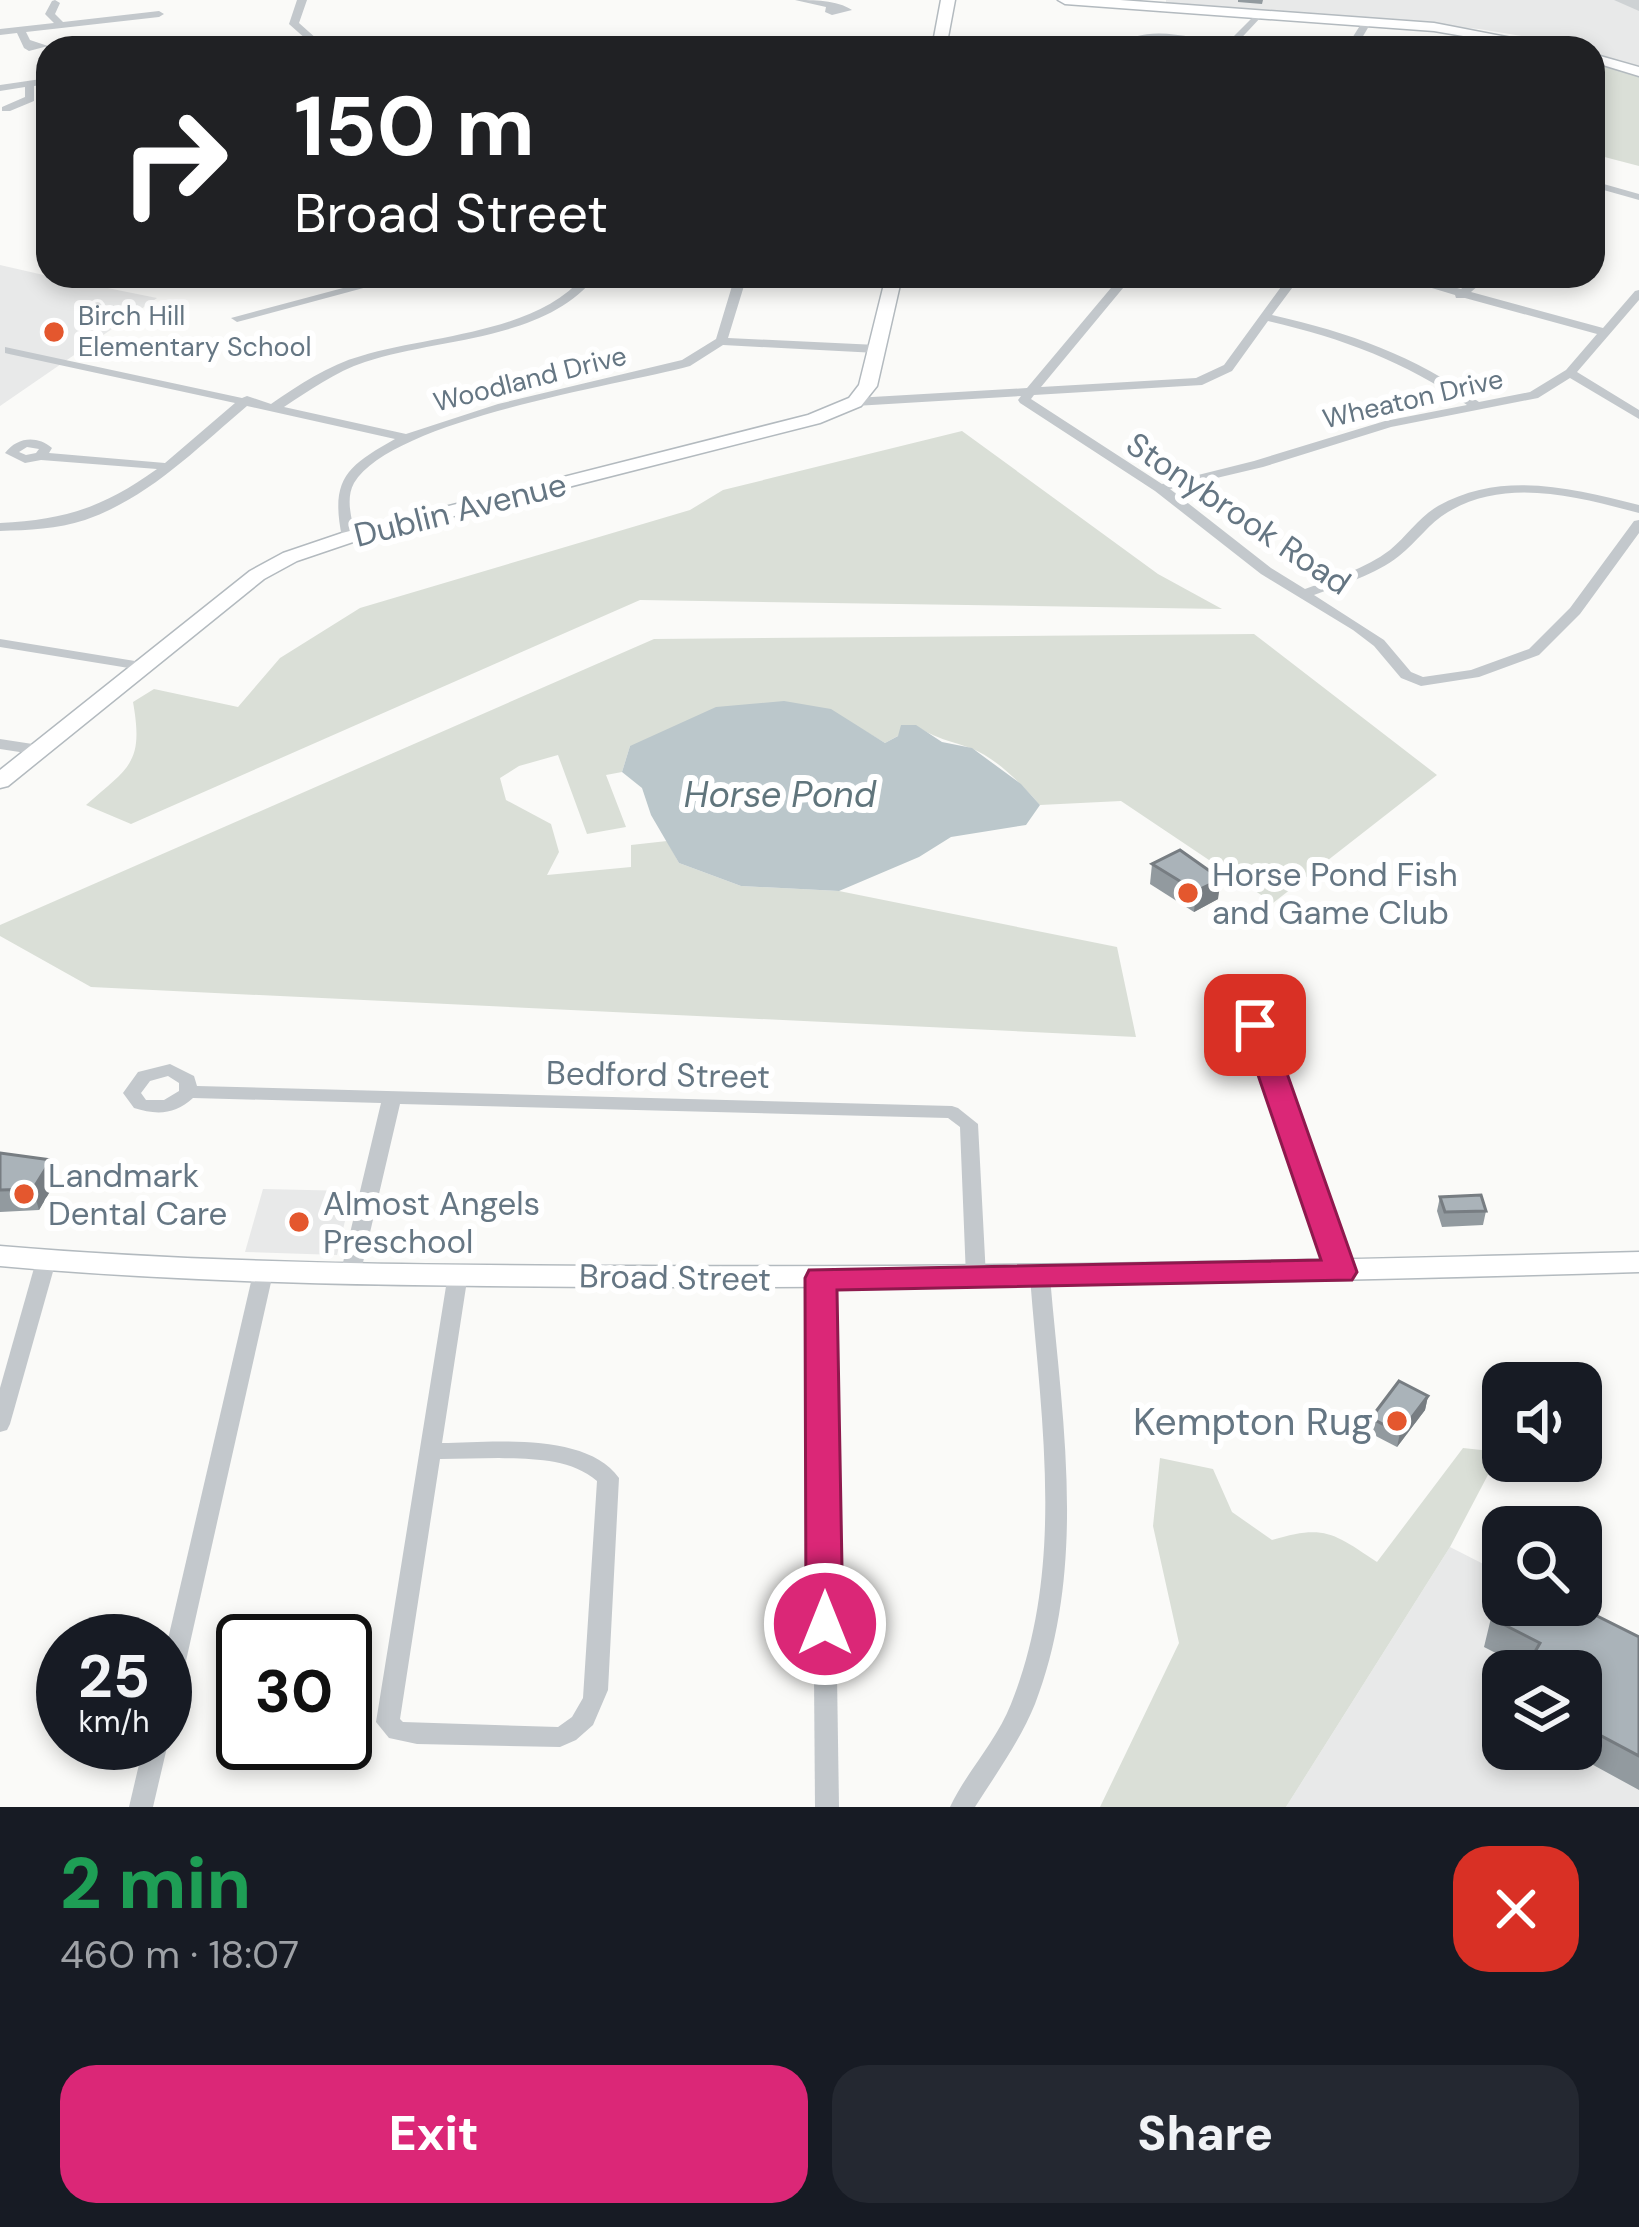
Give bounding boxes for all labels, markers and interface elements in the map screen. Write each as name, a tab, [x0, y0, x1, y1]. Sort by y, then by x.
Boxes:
text: 150 m	[294, 72, 535, 181]
icon: right	[96, 84, 252, 240]
text: Broad Street	[294, 178, 608, 249]
place label: Birch Hill Elementary School	[78, 298, 312, 364]
marker: Birch Hill Elementary School	[41, 319, 67, 345]
street label: Woodland Drive	[430, 338, 630, 419]
street label: Wheaton Drive	[1319, 361, 1507, 436]
street label: Stonybrook Road	[1118, 422, 1359, 604]
street label: Dublin Avenue	[349, 462, 571, 557]
water label: Horse Pond	[684, 771, 877, 818]
place label: Horse Pond Fish and Game Club	[1212, 853, 1458, 934]
marker: Horse Pond Fish and Game Club	[1175, 880, 1201, 906]
pin	[1204, 974, 1306, 1076]
icon: arrive	[1222, 992, 1288, 1058]
street label: Bedford Street	[546, 1051, 770, 1098]
place label: Landmark Dental Care	[48, 1154, 227, 1235]
marker: Landmark Dental Care	[11, 1181, 37, 1207]
place label: Almost Angels Preschool	[323, 1182, 540, 1263]
marker: Almost Angels Preschool	[286, 1209, 312, 1235]
street label: Broad Street	[579, 1254, 771, 1301]
map controls	[1482, 1362, 1602, 1770]
button: sound	[1482, 1362, 1602, 1482]
place label: Kempton Rug	[1133, 1396, 1373, 1447]
marker: Kempton Rug	[1384, 1408, 1410, 1434]
button: search	[1482, 1506, 1602, 1626]
position arrow	[762, 1561, 888, 1687]
speed limit sign: 30	[216, 1614, 372, 1770]
text: 25	[78, 1637, 150, 1716]
button: layers	[1482, 1650, 1602, 1770]
text: km/h	[79, 1702, 149, 1741]
text: 2 min	[60, 1837, 251, 1930]
button: close	[1453, 1846, 1579, 1972]
text: 460 m · 18:07	[60, 1929, 299, 1980]
button: Exit	[60, 2065, 808, 2203]
button: Share	[832, 2065, 1579, 2203]

